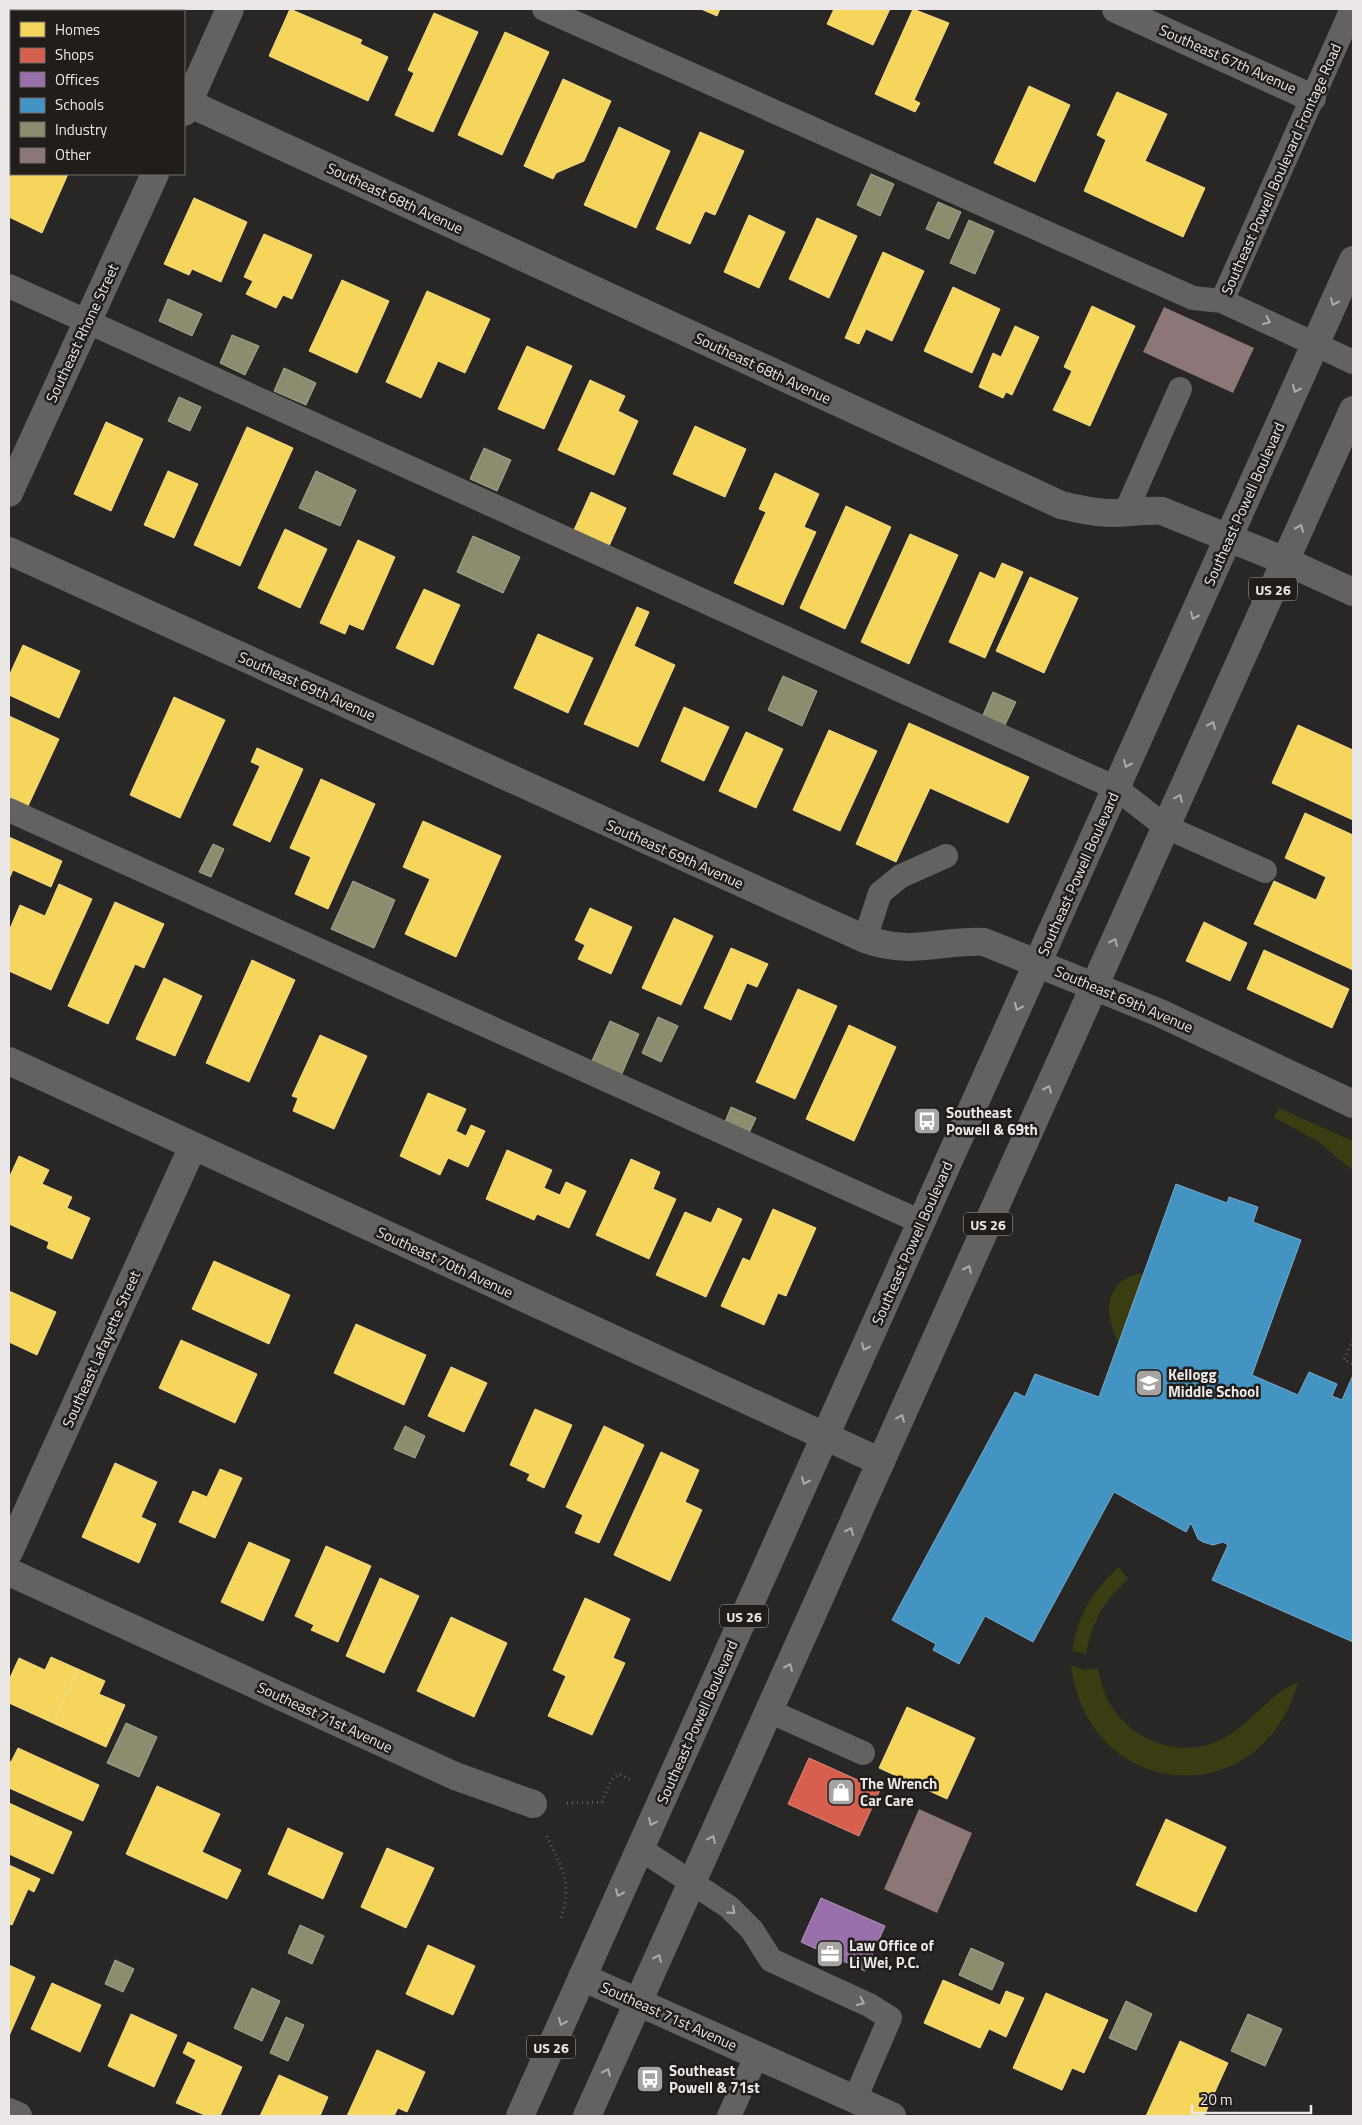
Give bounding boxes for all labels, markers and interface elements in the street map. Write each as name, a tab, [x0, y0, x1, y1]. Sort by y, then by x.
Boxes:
legend	[10, 10, 185, 175]
text: Homes	[55, 18, 100, 41]
street label: Southeast 67th Avenue	[1156, 18, 1300, 100]
street label: Southeast Powell Boulevard Frontage Road	[1215, 40, 1347, 298]
text: Shops	[55, 43, 94, 66]
text: Offices	[55, 68, 99, 91]
text: Schools	[55, 93, 104, 116]
text: Industry	[55, 118, 107, 141]
text: Other	[55, 143, 91, 166]
street label: Southeast 68th Avenue	[323, 156, 467, 240]
street label: Southeast Rhone Street	[40, 259, 125, 406]
one-way arrow	[1330, 297, 1341, 306]
one-way arrow	[1262, 315, 1271, 326]
street label: Southeast 68th Avenue	[691, 326, 835, 410]
one-way arrow	[1291, 384, 1302, 393]
street label: Southeast Powell Boulevard	[1197, 418, 1291, 590]
one-way arrow	[1294, 524, 1304, 533]
road number: US 26	[1249, 578, 1297, 600]
one-way arrow	[1190, 611, 1201, 620]
street label: Southeast 69th Avenue	[235, 645, 379, 727]
one-way arrow	[1206, 721, 1217, 730]
one-way arrow	[1123, 759, 1134, 768]
street label: Southeast Powell Boulevard	[1031, 788, 1125, 960]
one-way arrow	[1173, 794, 1184, 803]
street label: Southeast 69th Avenue	[603, 813, 747, 895]
one-way arrow	[1108, 938, 1119, 947]
street label: Southeast 69th Avenue	[1051, 959, 1197, 1039]
one-way arrow	[1013, 1002, 1024, 1011]
one-way arrow	[1042, 1085, 1053, 1094]
place label: Southeast Powell & 69th	[946, 1101, 1038, 1141]
bus stop icon: Southeast Powell & 69th	[912, 1106, 942, 1136]
street label: Southeast Powell Boulevard	[865, 1157, 959, 1329]
road number: US 26	[964, 1212, 1012, 1236]
street label: Southeast 70th Avenue	[373, 1220, 517, 1304]
one-way arrow	[961, 1265, 972, 1274]
street label: Southeast Lafayette Street	[56, 1266, 146, 1431]
one-way arrow	[861, 1342, 872, 1351]
place label: Kellogg Middle School	[1168, 1363, 1259, 1403]
school or university icon: Kellogg Middle School	[1134, 1368, 1164, 1398]
one-way arrow	[895, 1414, 906, 1423]
one-way arrow	[800, 1476, 811, 1485]
one-way arrow	[843, 1527, 854, 1536]
road number: US 26	[720, 1604, 768, 1628]
street label: Southeast Powell Boulevard	[650, 1636, 744, 1808]
one-way arrow	[782, 1663, 793, 1672]
street label: Southeast 71st Avenue	[253, 1675, 397, 1759]
place label: The Wrench Car Care	[860, 1772, 937, 1812]
shop icon: The Wrench Car Care	[826, 1777, 856, 1807]
one-way arrow	[647, 1817, 658, 1826]
one-way arrow	[705, 1835, 716, 1844]
one-way arrow	[615, 1888, 626, 1897]
one-way arrow	[726, 1905, 735, 1914]
place label: Law Office of Li Wei, P.C.	[849, 1934, 934, 1974]
office icon: Law Office of Li Wei, P.C.	[815, 1939, 845, 1969]
one-way arrow	[652, 1954, 663, 1963]
street label: Southeast 71st Avenue	[597, 1976, 741, 2056]
one-way arrow	[856, 1995, 865, 2006]
one-way arrow	[558, 2017, 568, 2026]
road number: US 26	[527, 2035, 575, 2058]
place label: Southeast Powell & 71st	[669, 2059, 760, 2099]
bus stop icon: Southeast Powell & 71st	[635, 2064, 665, 2094]
one-way arrow	[600, 2068, 611, 2077]
scale bar	[1192, 2082, 1311, 2114]
text: 20 m	[1200, 2088, 1233, 2111]

